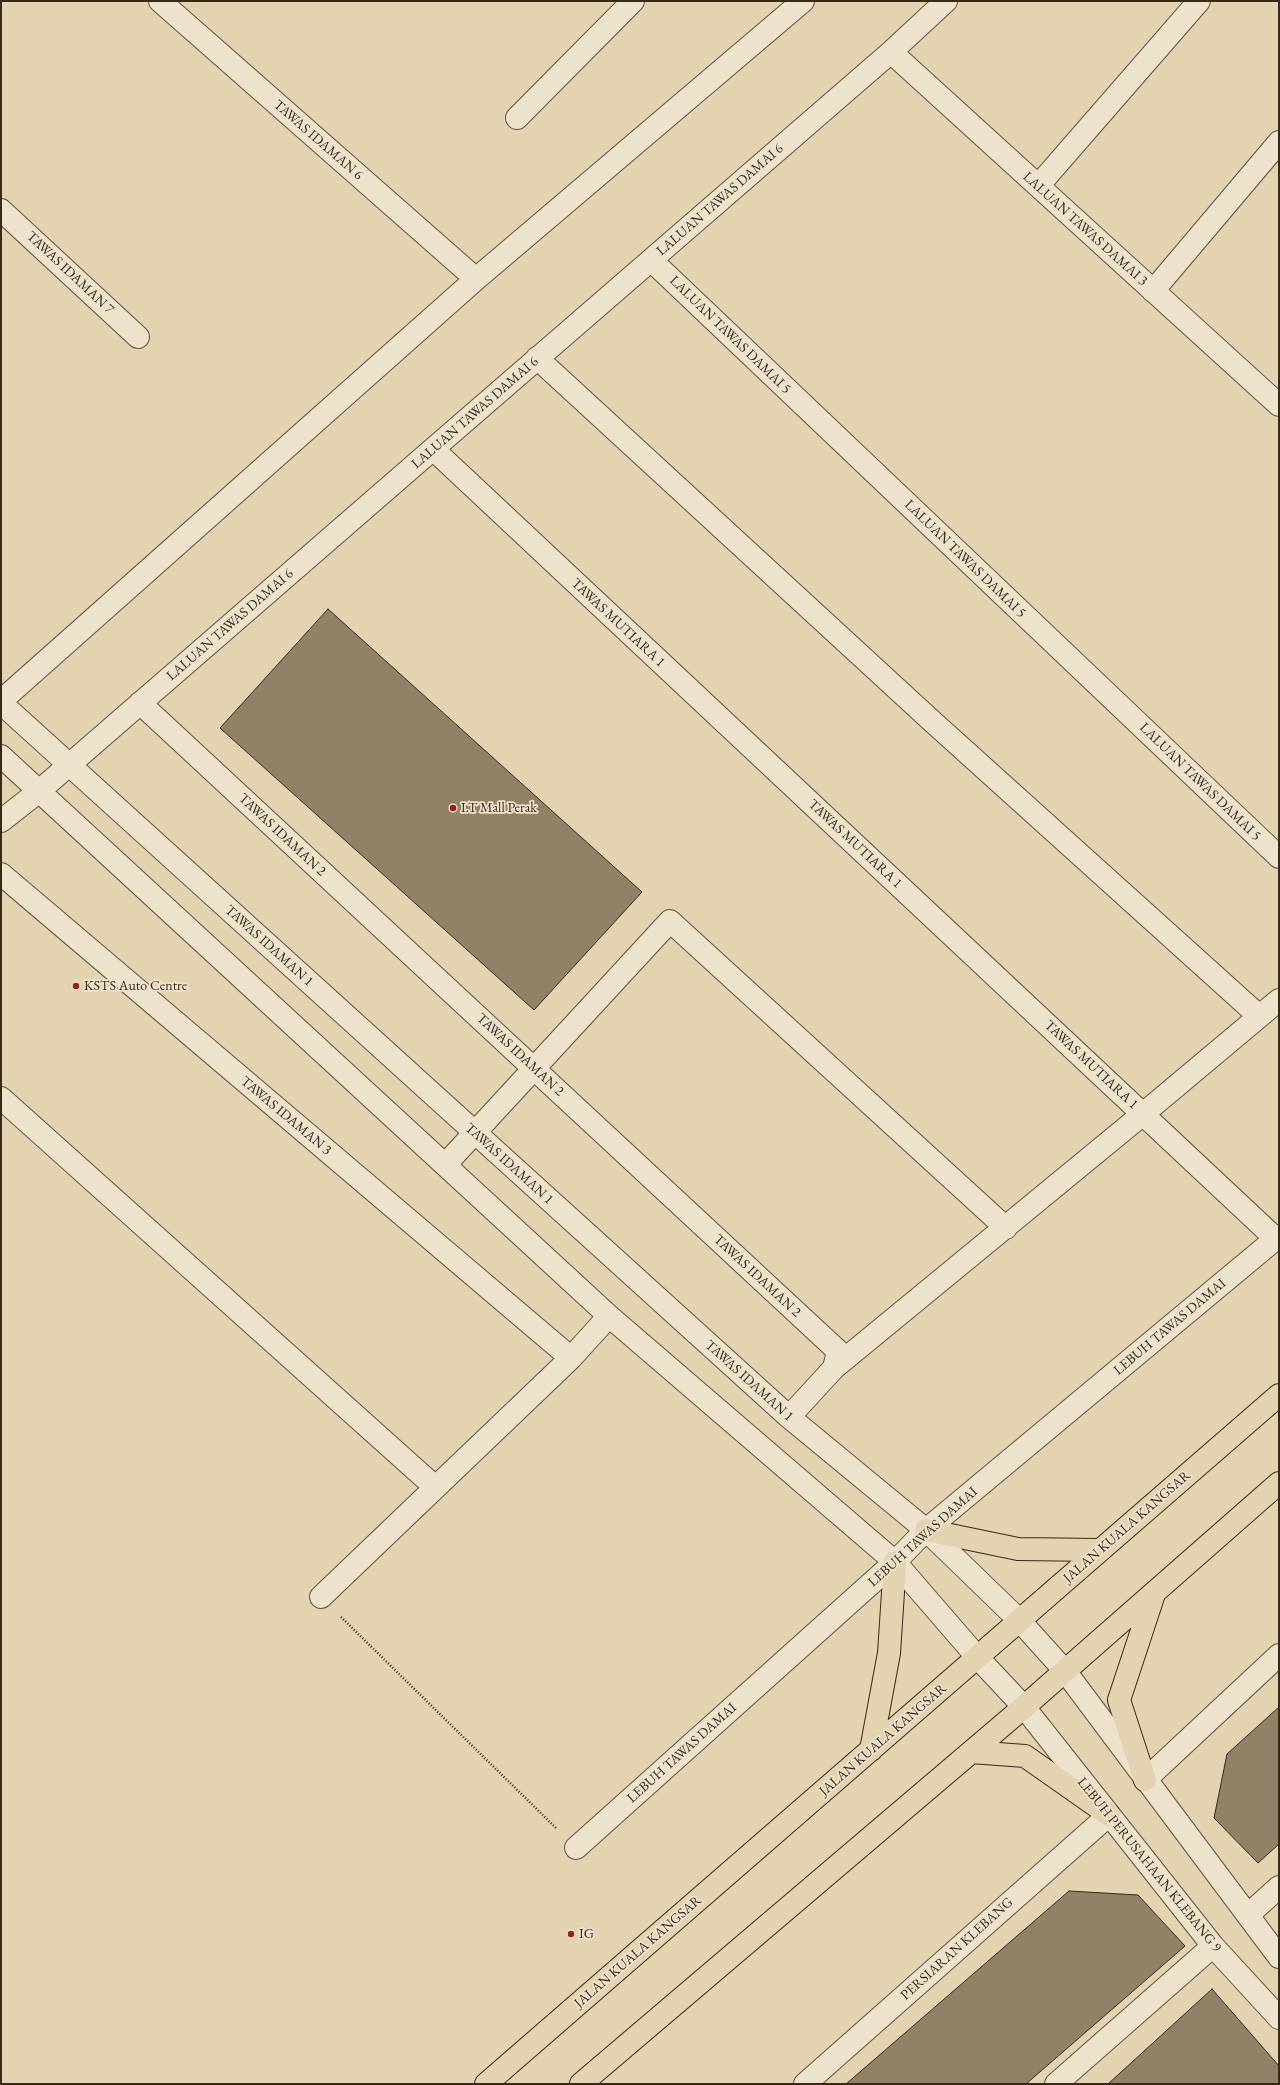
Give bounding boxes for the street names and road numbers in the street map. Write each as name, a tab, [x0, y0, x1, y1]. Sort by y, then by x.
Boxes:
street label: TAWAS IDAMAN 6	[270, 96, 366, 184]
street label: LALUAN TAWAS DAMAI 6	[653, 140, 787, 260]
street label: LALUAN TAWAS DAMAI 3	[1019, 168, 1151, 290]
street label: TAWAS IDAMAN 7	[23, 228, 117, 318]
street label: LALUAN TAWAS DAMAI 5	[666, 273, 794, 397]
street label: LALUAN TAWAS DAMAI 6	[408, 353, 542, 473]
street label: LALUAN TAWAS DAMAI 5	[901, 497, 1029, 621]
street label: LALUAN TAWAS DAMAI 6	[163, 565, 297, 685]
street label: TAWAS MUTIARA 1	[567, 575, 669, 671]
street label: LALUAN TAWAS DAMAI 5	[1136, 720, 1264, 844]
street label: TAWAS IDAMAN 2	[235, 790, 329, 880]
street label: TAWAS MUTIARA 1	[804, 796, 906, 892]
street label: TAWAS IDAMAN 1	[221, 902, 317, 990]
street label: TAWAS IDAMAN 2	[473, 1010, 567, 1100]
street label: TAWAS MUTIARA 1	[1040, 1017, 1142, 1113]
street label: TAWAS IDAMAN 3	[237, 1073, 335, 1159]
street label: TAWAS IDAMAN 1	[461, 1120, 557, 1208]
street label: TAWAS IDAMAN 2	[710, 1231, 804, 1321]
street label: LEBUH TAWAS DAMAI	[1110, 1275, 1230, 1379]
street label: TAWAS IDAMAN 1	[701, 1337, 797, 1425]
street label: JALAN KUALA KANGSAR	[1060, 1467, 1194, 1587]
street label: LEBUH TAWAS DAMAI	[865, 1483, 981, 1591]
street label: JALAN KUALA KANGSAR	[816, 1680, 950, 1800]
street label: LEBUH TAWAS DAMAI	[624, 1699, 740, 1807]
street label: LEBUH PERUSAHAAN KLEBANG 9	[1073, 1774, 1225, 1956]
street label: JALAN KUALA KANGSAR	[571, 1892, 705, 2012]
street label: PERSIARAN KLEBANG	[897, 1894, 1017, 2004]

